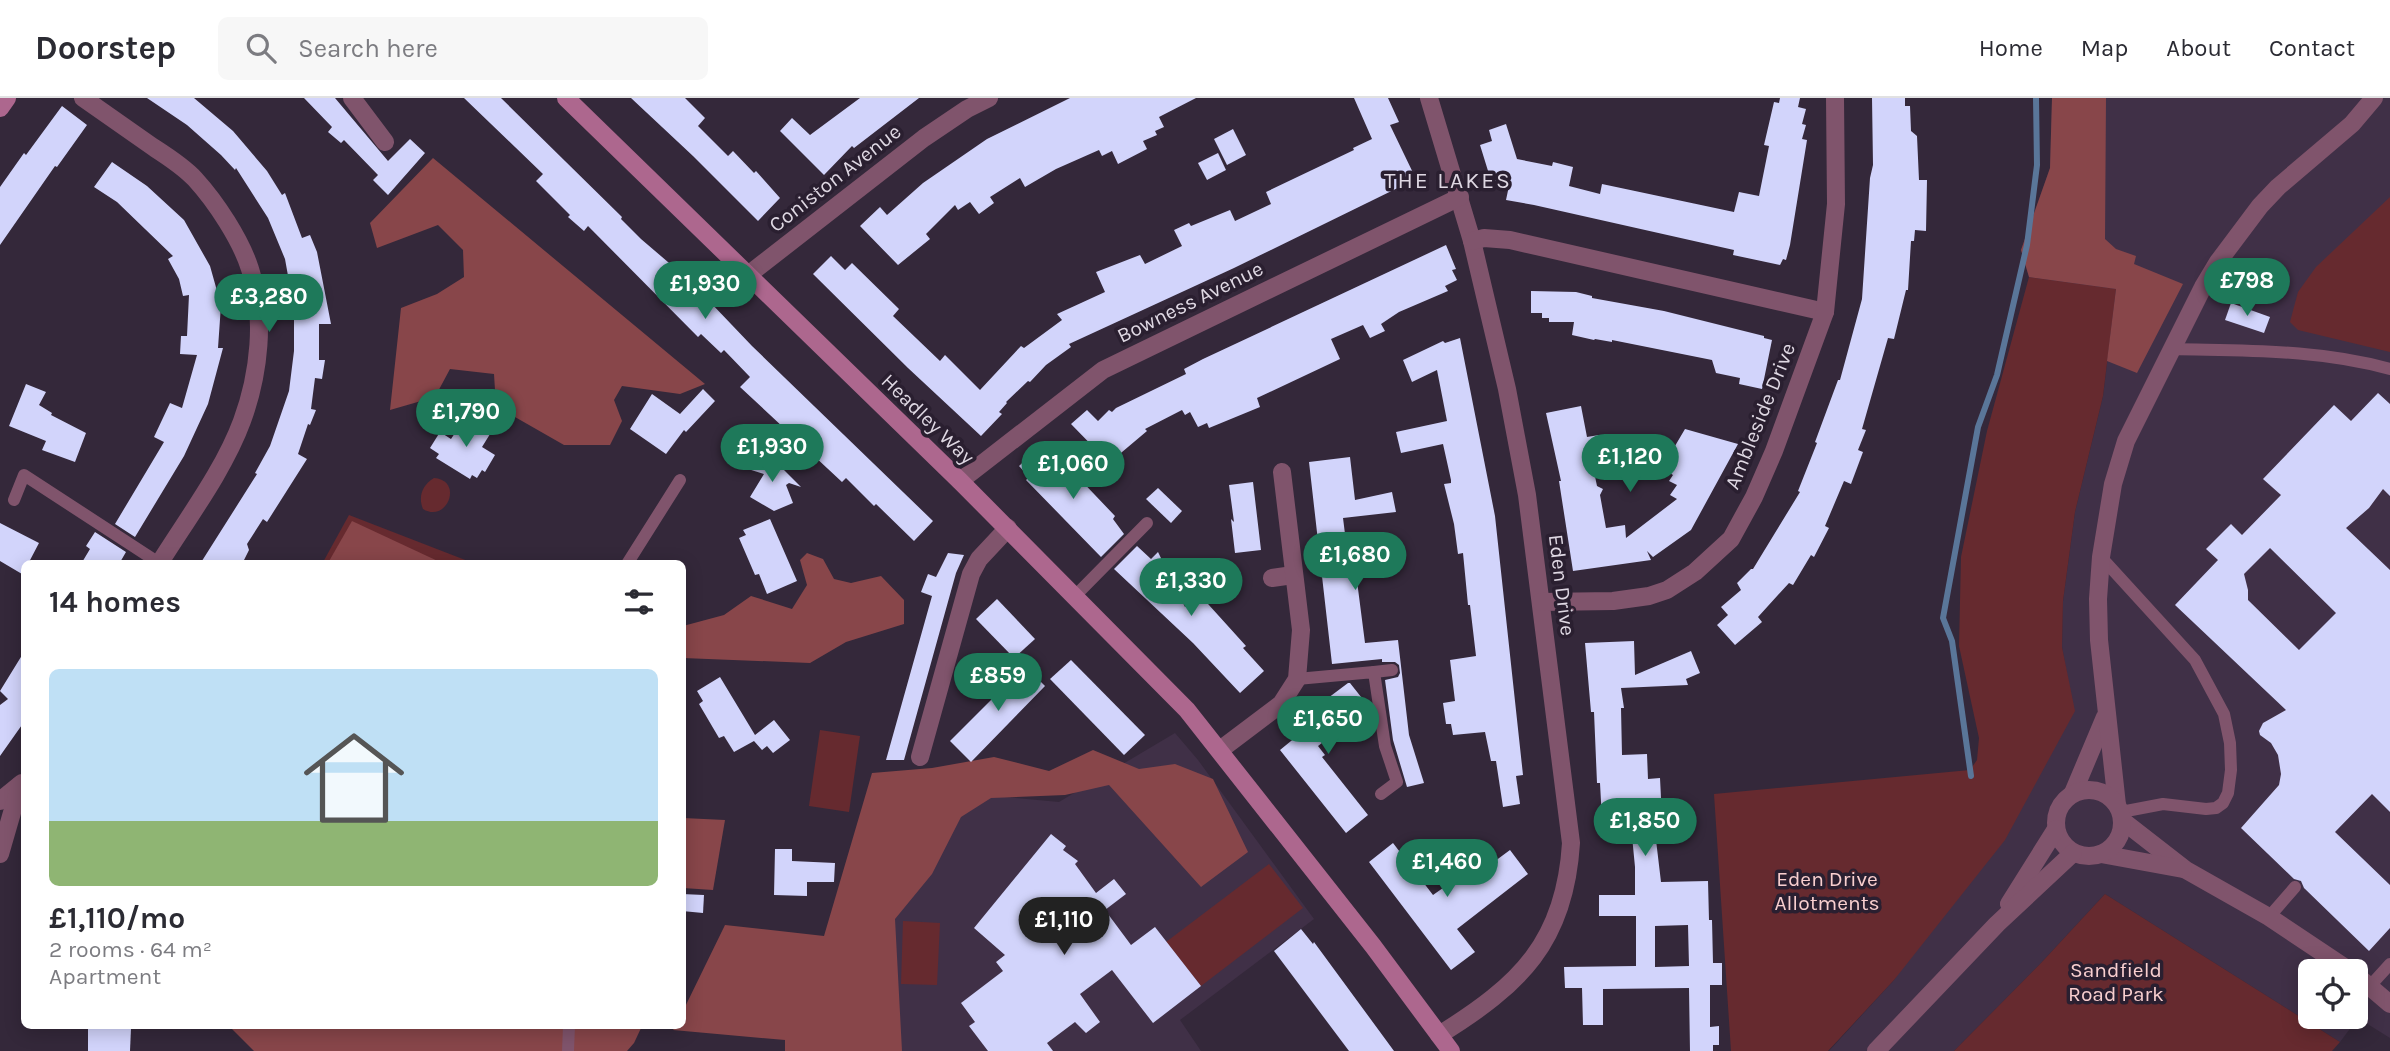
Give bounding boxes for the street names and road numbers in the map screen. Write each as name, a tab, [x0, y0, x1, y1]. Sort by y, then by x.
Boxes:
street label: Coniston Avenue	[764, 119, 906, 237]
street label: Bowness Avenue	[1113, 256, 1267, 348]
street label: Ambleside Drive	[1720, 339, 1800, 493]
street label: Headley Way	[877, 369, 980, 469]
street label: Eden Drive	[1544, 533, 1580, 637]

